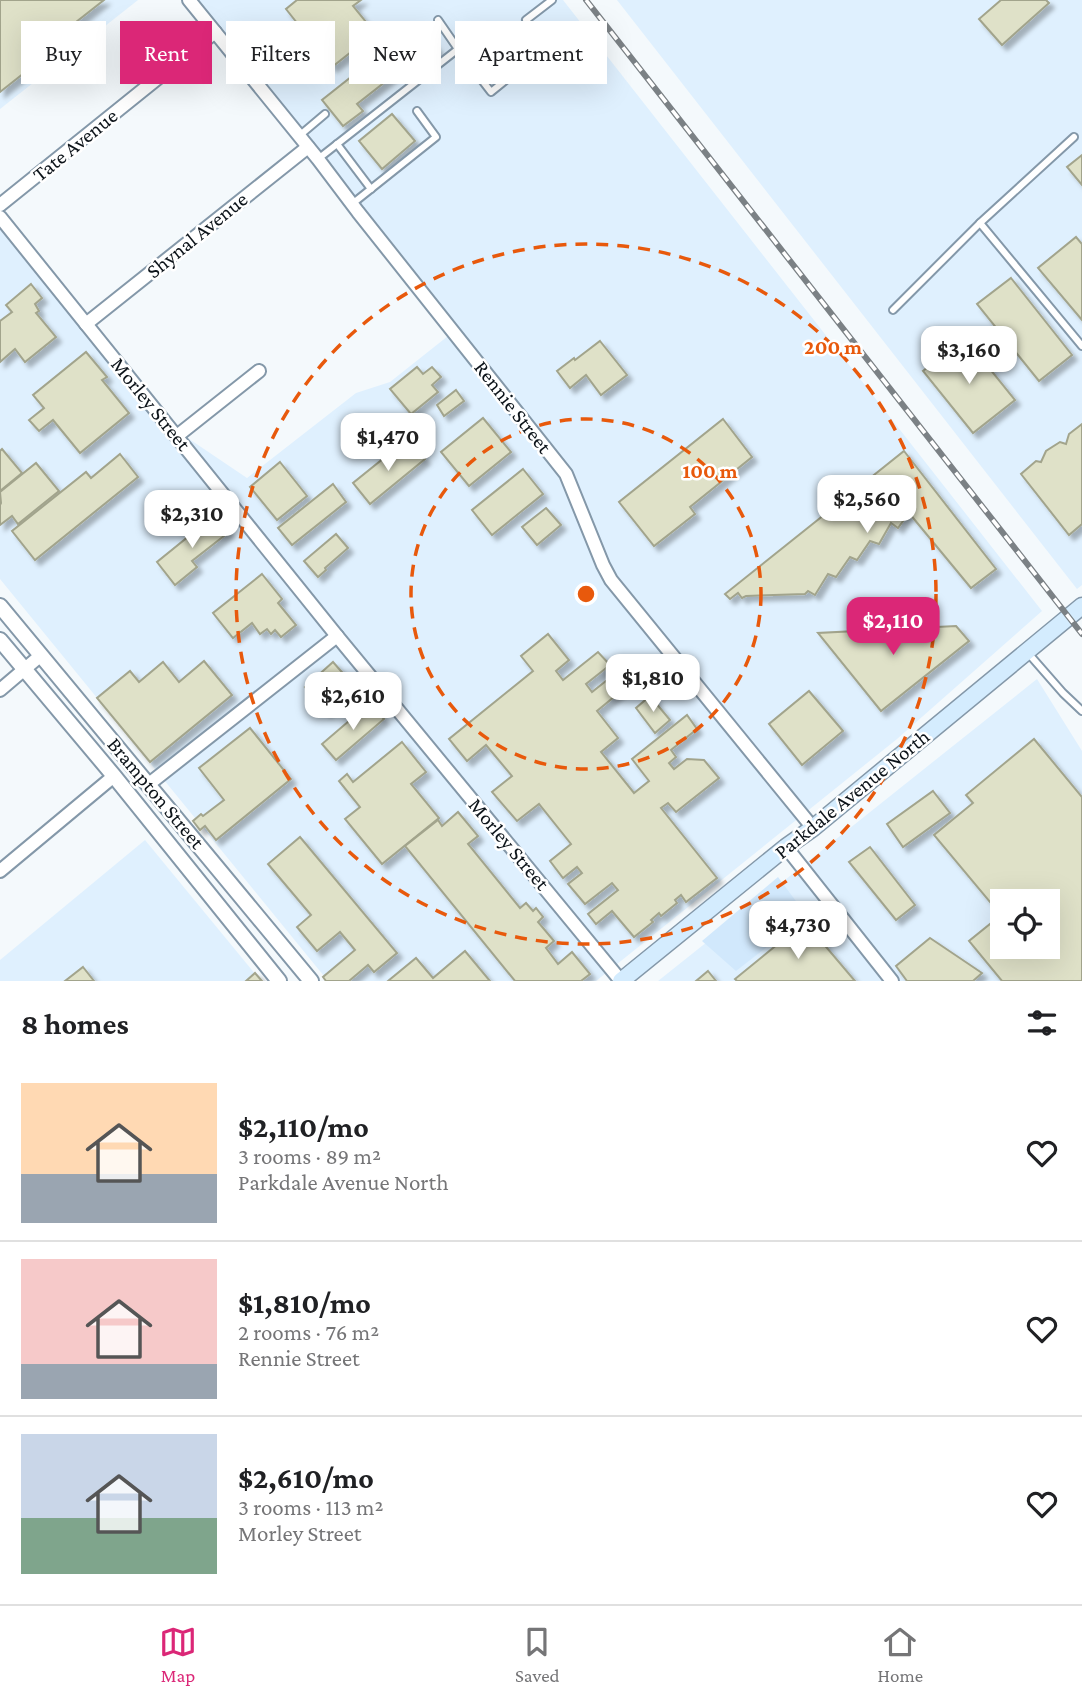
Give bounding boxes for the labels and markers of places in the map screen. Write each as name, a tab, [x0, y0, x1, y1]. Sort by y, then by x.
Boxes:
pin: $3,160	[912, 326, 1026, 386]
pin: $1,470	[331, 414, 445, 473]
pin: $2,560	[810, 476, 924, 535]
pin: $2,310	[135, 490, 249, 550]
centre of rings	[574, 582, 598, 606]
pin: $2,110	[836, 598, 950, 657]
pin: $1,810	[596, 654, 710, 714]
pin: $2,610	[296, 672, 410, 732]
pin: $4,730	[741, 902, 855, 961]

